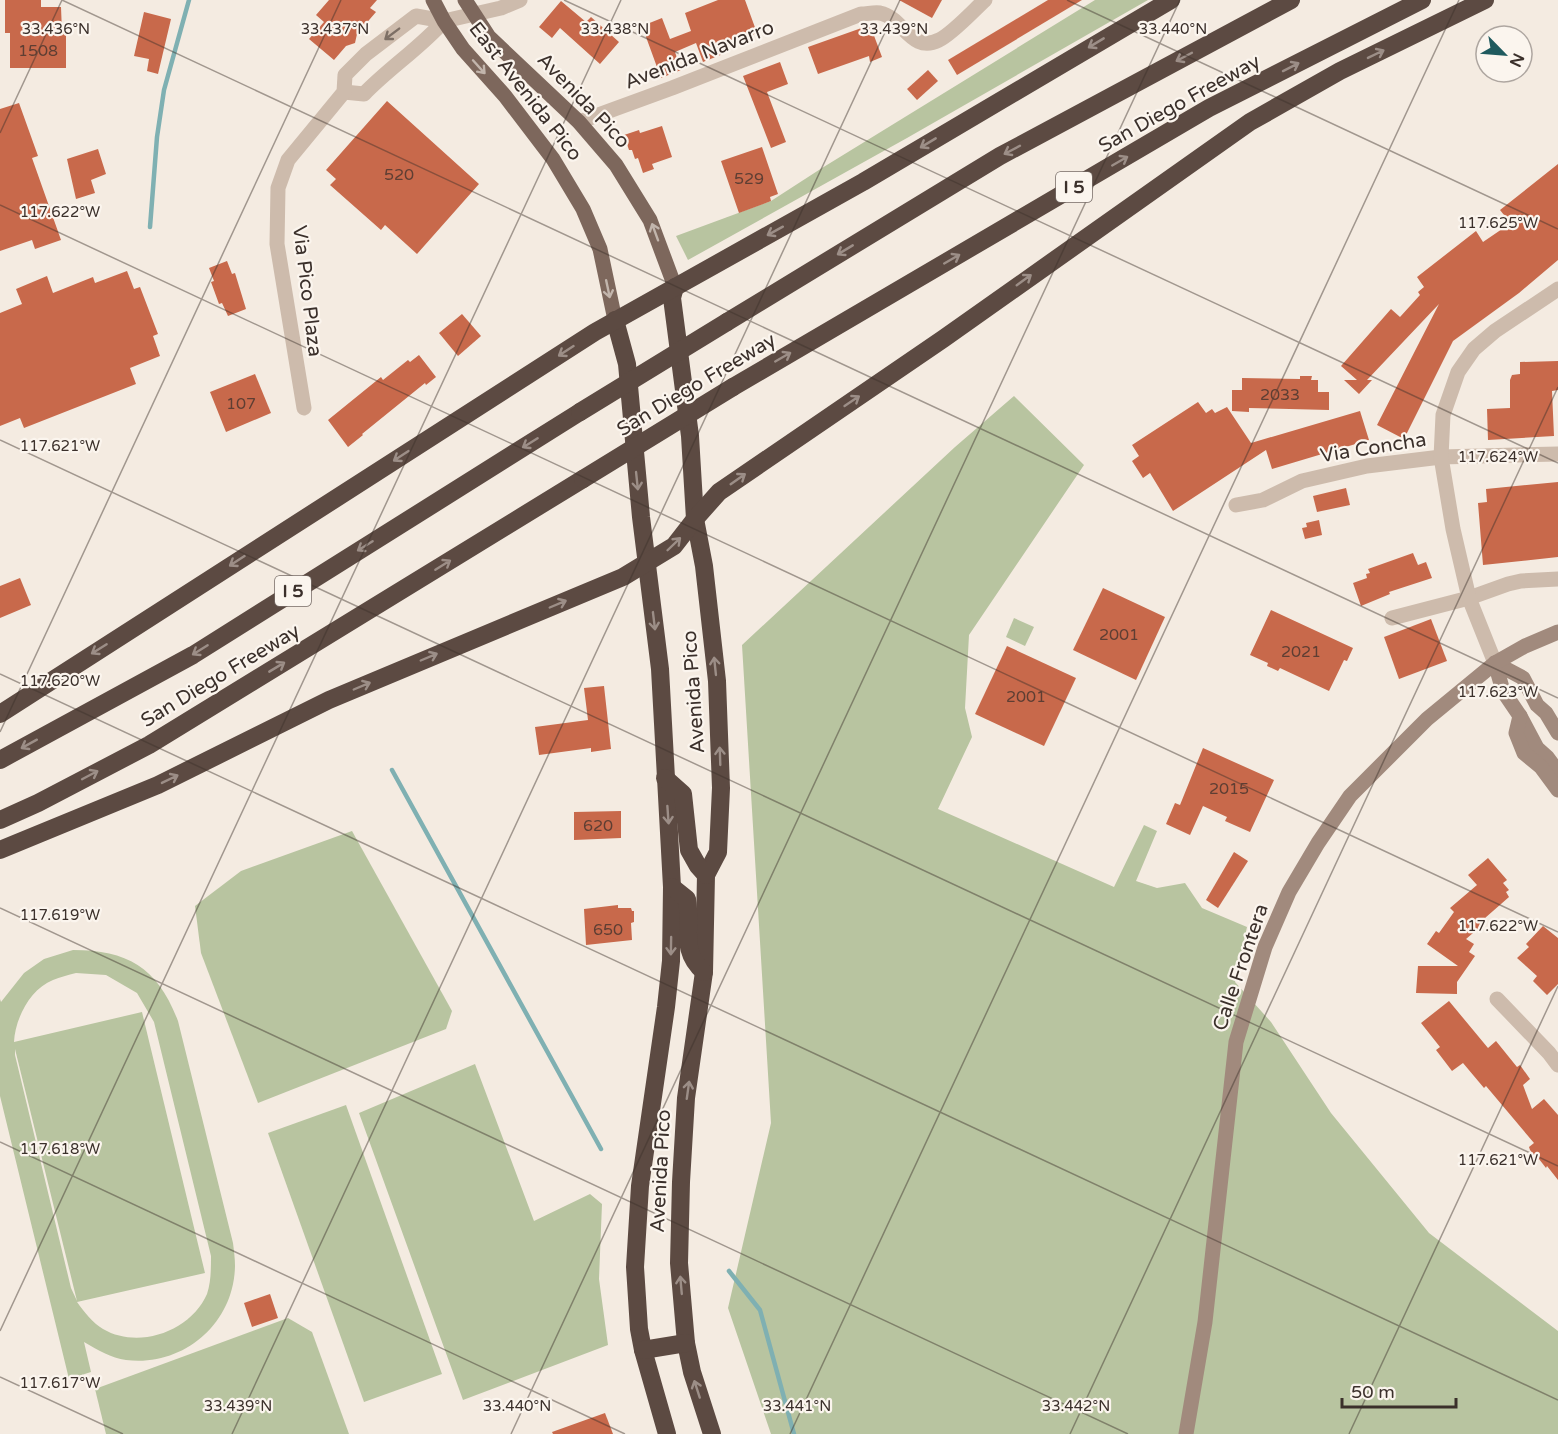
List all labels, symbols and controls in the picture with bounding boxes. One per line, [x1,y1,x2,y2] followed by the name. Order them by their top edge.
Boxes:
[621,15,778,94] street label: Avenida Navarro
[464,17,588,165] street label: East Avenida Pico
[22,20,90,38] text: 33.436°N
[301,20,369,38] text: 33.437°N
[581,20,649,38] text: 33.438°N
[860,20,928,38] text: 33.439°N
[1139,20,1207,38] text: 33.440°N
[1474,24,1534,84] north arrow
[384,28,400,41] one-way arrow
[1088,38,1105,50] one-way arrow
[18,41,58,61] house number: 1508
[533,47,635,153] street label: Avenida Pico
[1366,47,1384,59] one-way arrow
[1094,49,1265,158] street label: San Diego Freeway
[1505,50,1528,70] text: N
[1175,52,1193,63] one-way arrow
[472,59,486,74] one-way arrow
[1281,61,1299,72] one-way arrow
[920,137,937,149] one-way arrow
[1004,144,1021,156] one-way arrow
[1111,154,1128,166] one-way arrow
[384,165,414,185] house number: 520
[734,169,764,189] house number: 529
[1056,172,1092,202] road number: I 5
[20,203,100,221] text: 117.622°W
[1458,214,1538,232] text: 117.625°W
[287,224,327,358] street label: Via Pico Plaza
[648,224,659,242] one-way arrow
[767,225,784,237] one-way arrow
[837,245,854,257] one-way arrow
[943,253,960,265] one-way arrow
[1016,274,1032,286] one-way arrow
[603,278,614,298] one-way arrow
[613,328,781,442] street label: San Diego Freeway
[558,345,574,357] one-way arrow
[774,351,791,363] one-way arrow
[1260,385,1300,405] house number: 2033
[226,394,256,414] house number: 107
[844,395,860,407] one-way arrow
[1318,428,1428,468] street label: Via Concha
[522,436,539,449] one-way arrow
[20,437,100,455] text: 117.621°W
[1458,448,1538,466] text: 117.624°W
[393,450,410,463] one-way arrow
[632,471,643,491] one-way arrow
[729,473,745,485] one-way arrow
[667,537,682,551] one-way arrow
[357,540,374,552] one-way arrow
[229,556,246,568] one-way arrow
[434,559,451,571] one-way arrow
[275,576,311,606] road number: I 5
[548,598,566,609] one-way arrow
[648,610,659,630] one-way arrow
[137,619,305,733] street label: San Diego Freeway
[1099,625,1139,645] house number: 2001
[678,630,710,754] street label: Avenida Pico
[91,642,108,655] one-way arrow
[1281,642,1321,662] house number: 2021
[192,645,209,657] one-way arrow
[419,651,438,662] one-way arrow
[709,657,720,677] one-way arrow
[268,661,285,673] one-way arrow
[20,672,100,690] text: 117.620°W
[352,680,371,691] one-way arrow
[1458,683,1538,701] text: 117.623°W
[1006,687,1046,707] house number: 2001
[21,739,38,751] one-way arrow
[714,747,725,767] one-way arrow
[81,769,99,781] one-way arrow
[161,772,179,784] one-way arrow
[1209,779,1249,799] house number: 2015
[662,805,673,825] one-way arrow
[583,816,613,836] house number: 620
[1208,901,1274,1034] street label: Calle Frontera
[20,906,100,924] text: 117.619°W
[1458,917,1538,935] text: 117.622°W
[593,920,623,940] house number: 650
[665,935,677,955] one-way arrow
[682,1081,693,1101] one-way arrow
[646,1109,676,1233] street label: Avenida Pico
[20,1140,100,1158] text: 117.618°W
[1458,1151,1538,1169] text: 117.621°W
[675,1276,686,1295] one-way arrow
[1342,1371,1456,1409] scale bar
[20,1374,100,1392] text: 117.617°W
[691,1380,702,1399] one-way arrow
[1351,1381,1395,1403] text: 50 m
[204,1397,272,1415] text: 33.439°N
[483,1397,551,1415] text: 33.440°N
[763,1397,831,1415] text: 33.441°N
[1042,1397,1110,1415] text: 33.442°N

